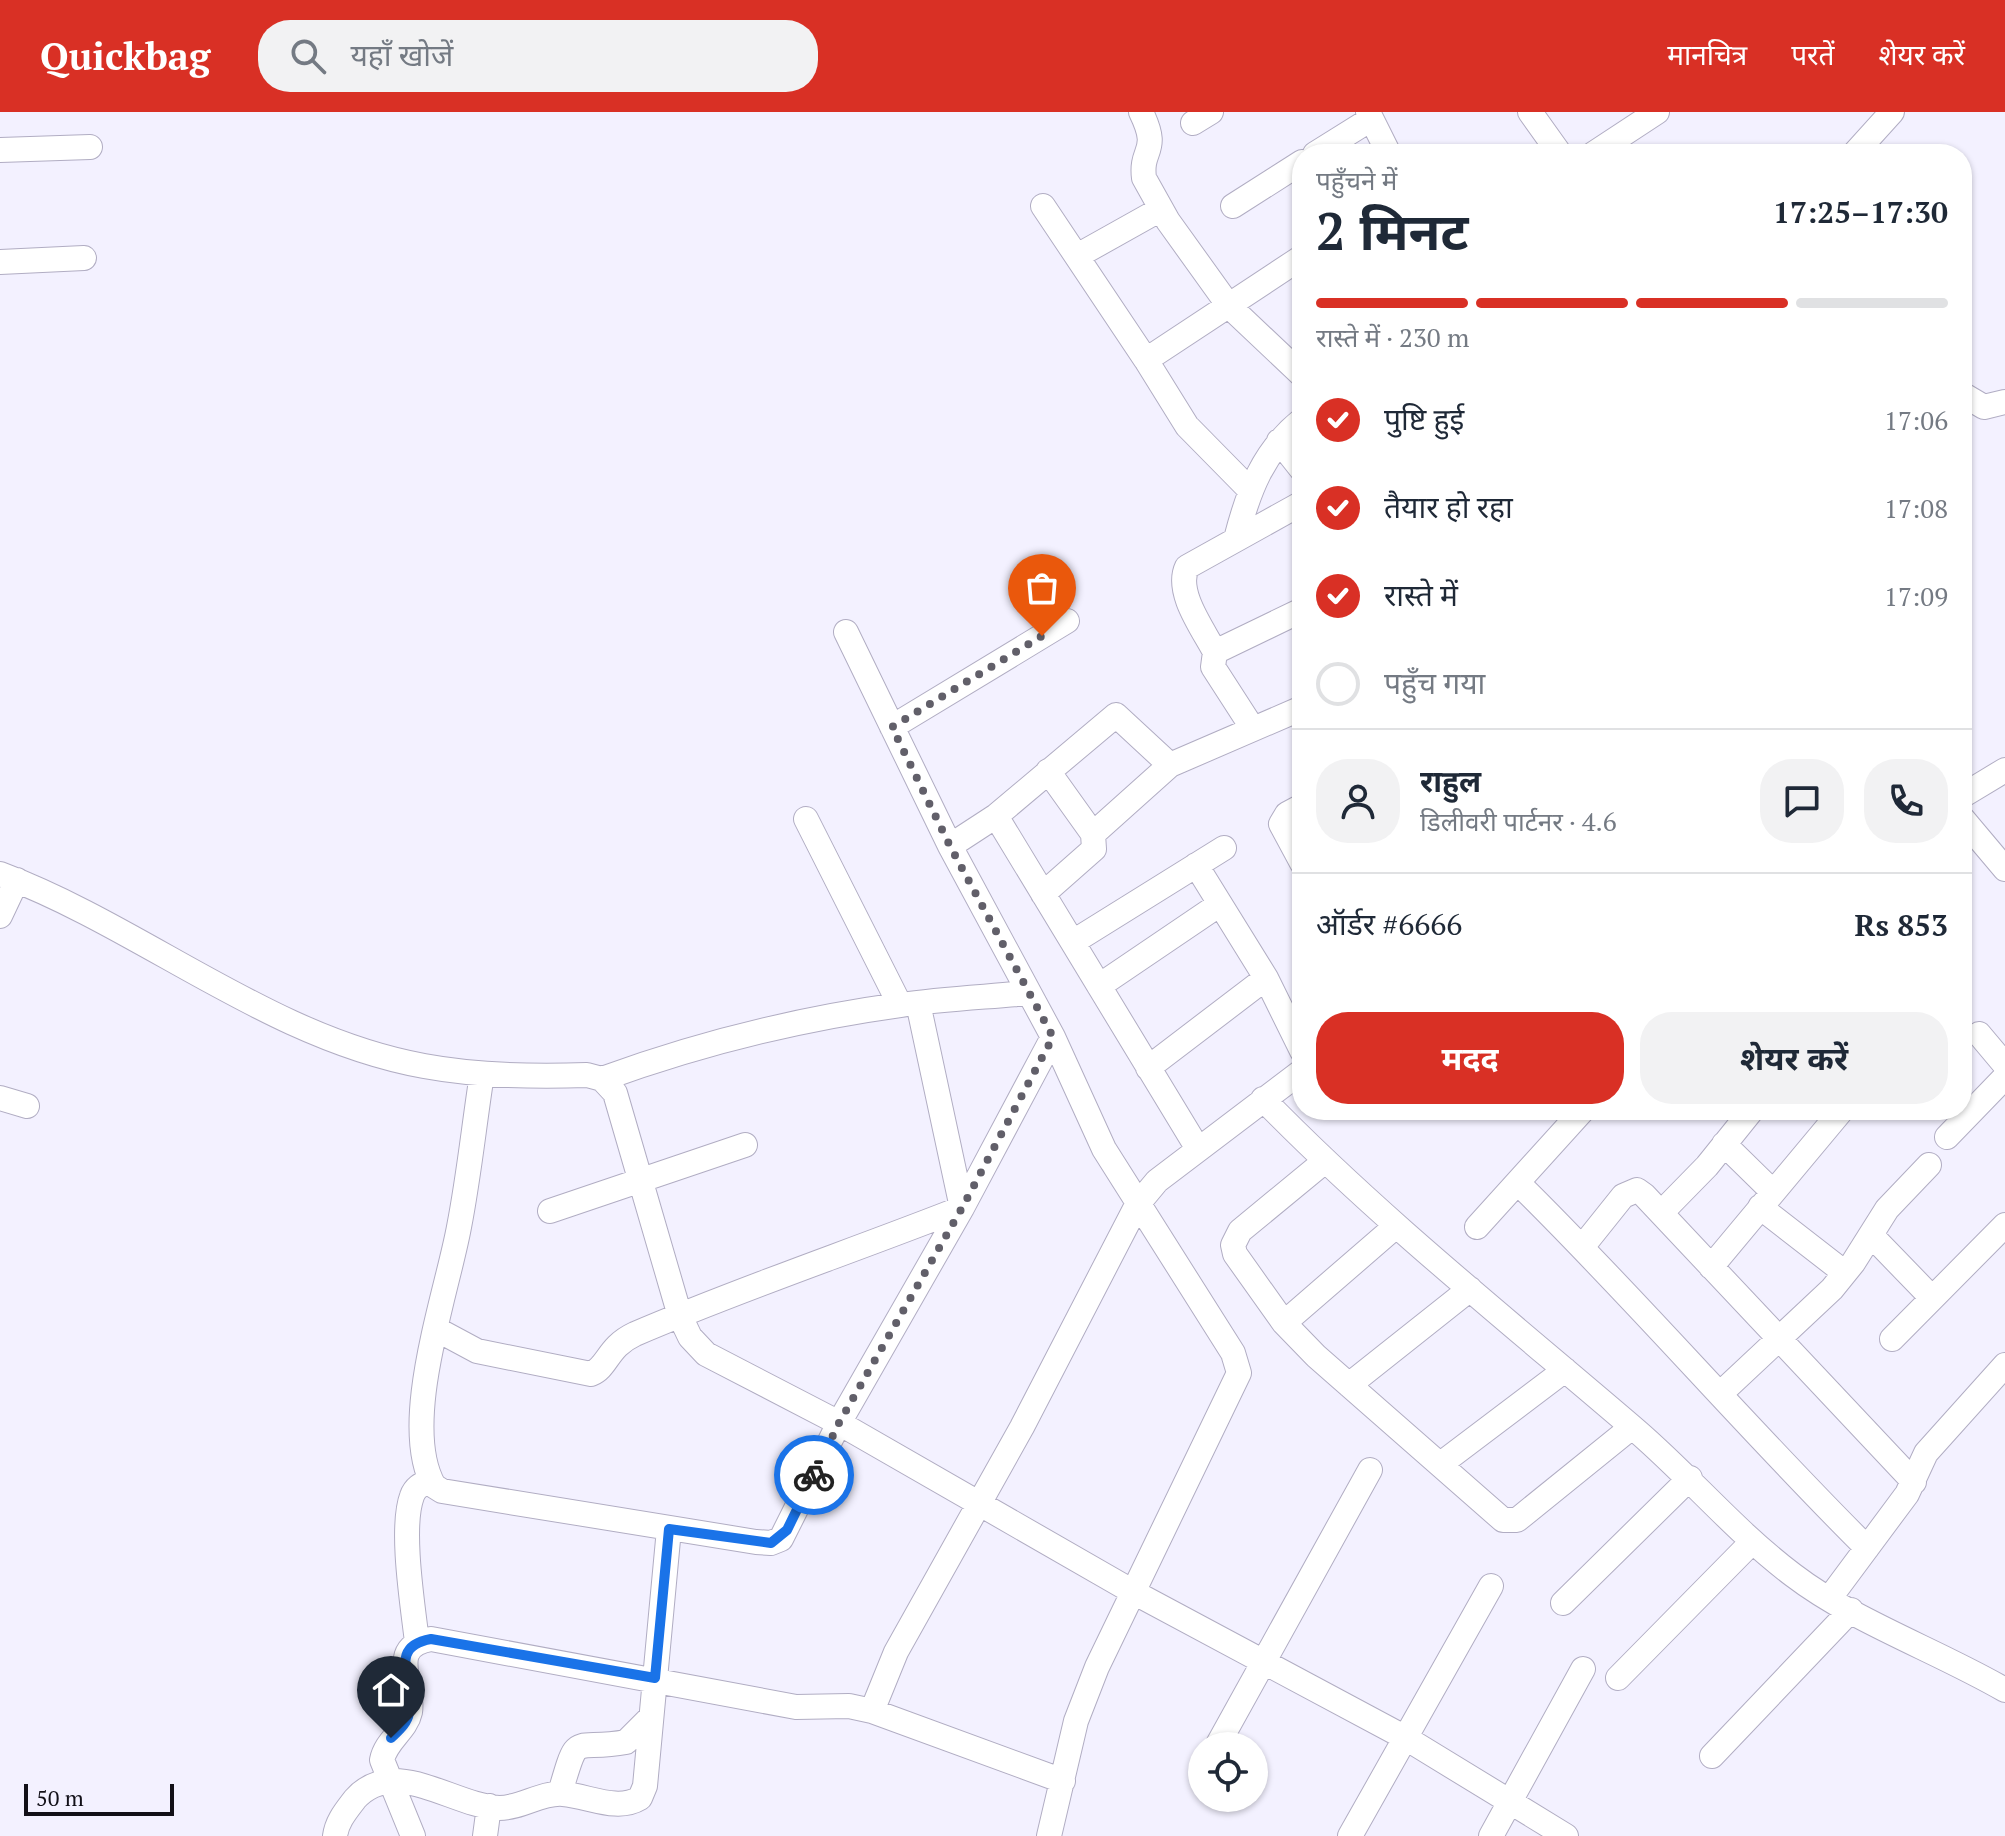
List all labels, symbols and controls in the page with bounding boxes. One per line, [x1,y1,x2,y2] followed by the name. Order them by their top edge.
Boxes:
[258,20,818,92] search box
[40,31,210,81] text: Quickbag
[286,34,330,78] icon: search
[350,35,453,75] text: यहाँ खोजें
[1667,36,1747,73] text: मानचित्र
[1791,36,1835,73] text: परतें
[1879,36,1965,73] text: शेयर करें
[1316,163,1397,197] text: पहुँचने में
[1773,192,1948,232] text: 17:25–17:30
[1316,196,1469,265] text: 2 मिनट
[1316,320,1469,354] text: रास्ते में · 230 m
[1316,398,1360,442] icon: check
[1384,399,1464,439] text: पुष्टि हुई
[1884,403,1948,437] text: 17:06
[1316,486,1360,530] icon: check
[1384,487,1513,527] text: तैयार हो रहा
[1884,491,1948,525] text: 17:08
[1008,554,1076,636] pin
[1020,566,1064,610] icon: bag
[1316,574,1360,618] icon: check
[1384,575,1458,615] text: रास्ते में
[1884,579,1948,613] text: 17:09
[1384,663,1485,703] text: पहुँच गया
[1316,759,1400,843] button: person
[1760,759,1844,843] button: chat
[1864,759,1948,843] button: phone
[1420,761,1481,801] text: राहुल
[1420,804,1617,838] text: डिलीवरी पार्टनर · 4.6
[1316,904,1462,944] text: ऑर्डर #6666
[1855,905,1948,945] text: Rs 853
[1316,1012,1624,1104] button: मदद
[1640,1012,1948,1104] button: शेयर करें
[774,1435,854,1515] courier
[792,1453,836,1497] icon: bike
[357,1656,425,1738] pin
[369,1668,413,1712] icon: home
[1188,1732,1268,1812] map controls
[1188,1732,1268,1812] button: locate
[24,1780,174,1816] scale bar
[36,1783,84,1812] text: 50 m

